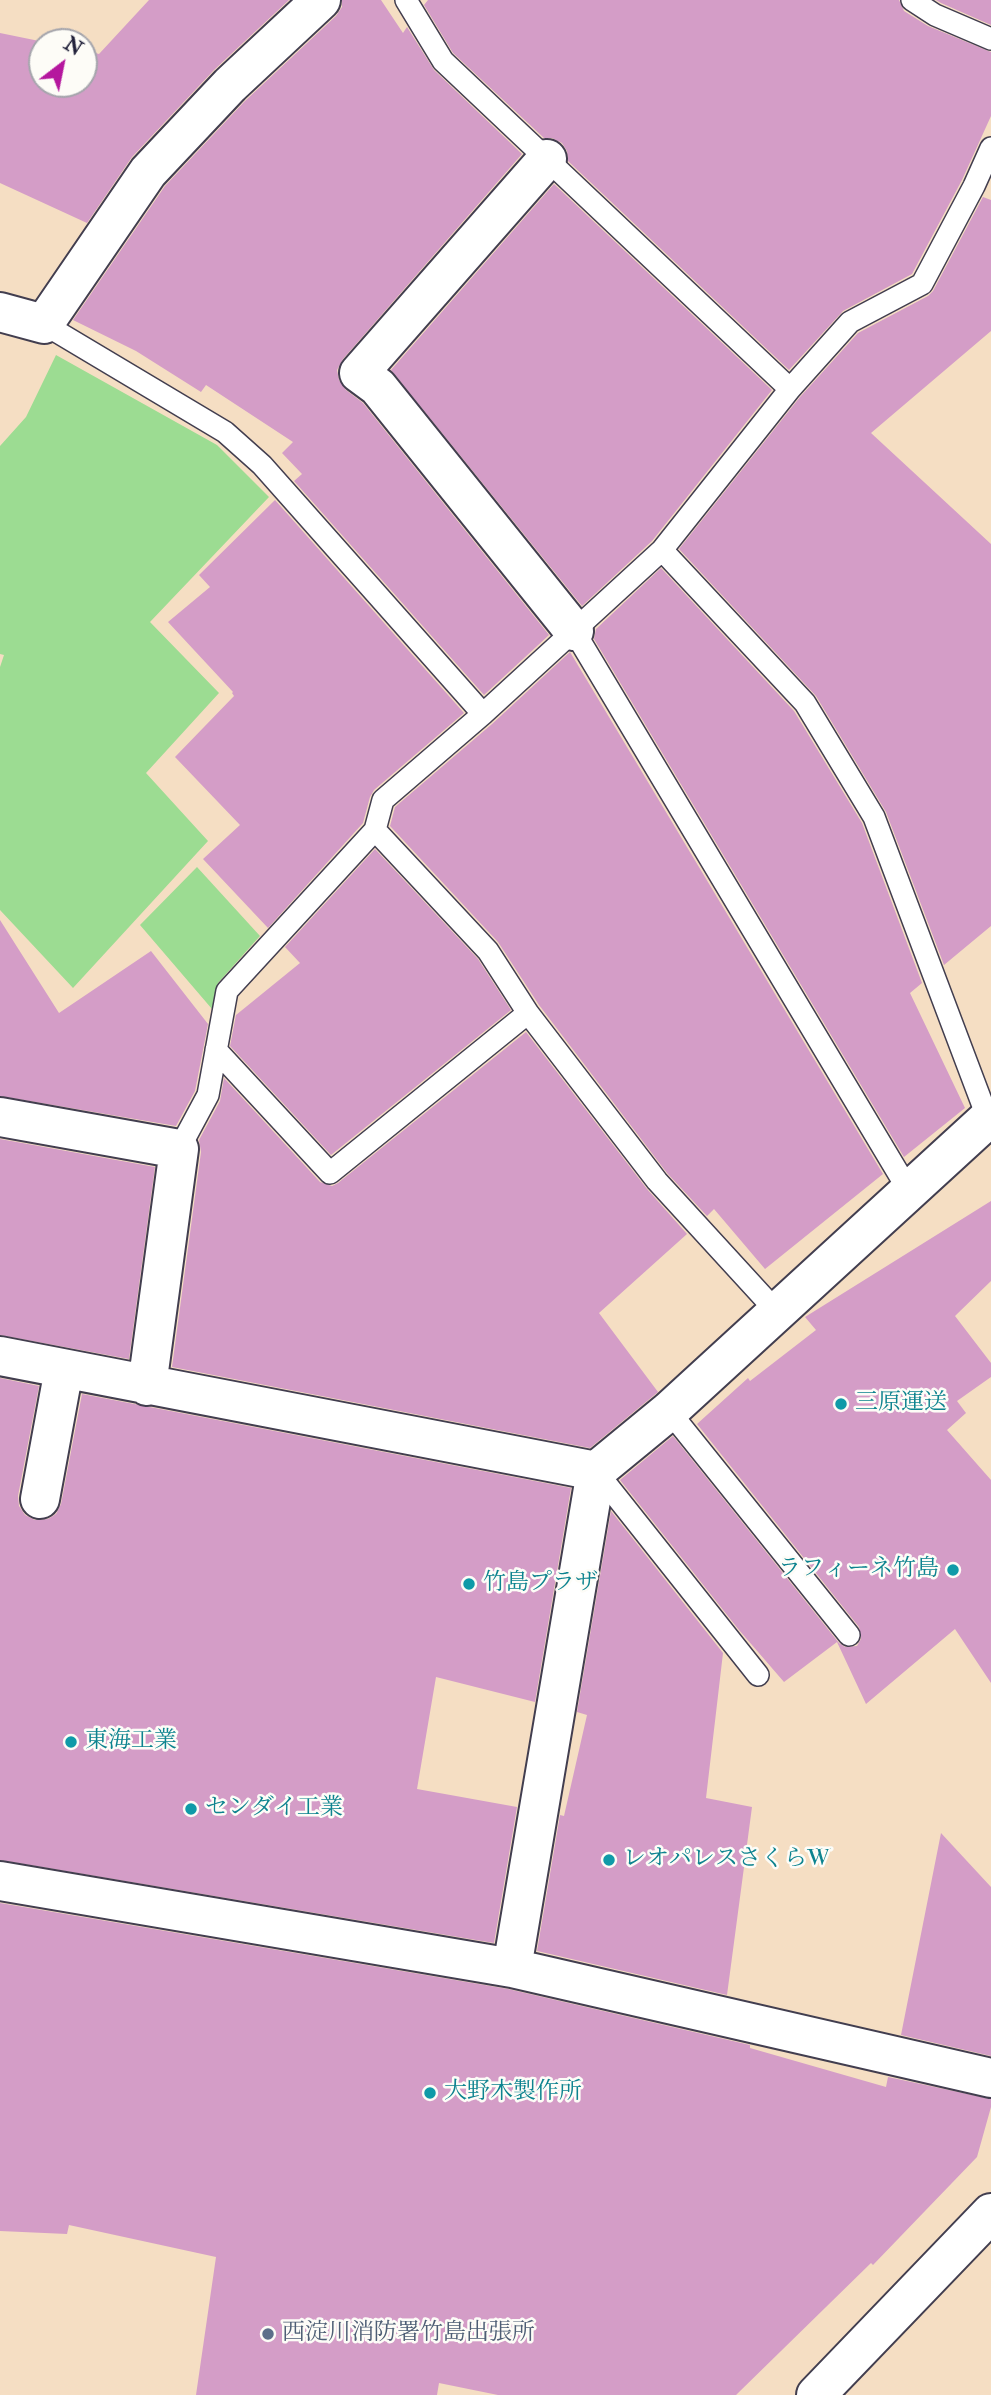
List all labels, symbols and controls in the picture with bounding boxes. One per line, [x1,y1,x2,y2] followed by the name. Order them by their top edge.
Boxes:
[28,28,98,98] north arrow
[59,32,87,62] text: N
[855,1390,947,1418] place label: 三原運送
[833,1396,849,1412] marker: 三原運送
[778,1556,939,1584] place label: ラフィーネ竹島
[945,1562,961,1578] marker: ラフィーネ竹島
[483,1570,598,1598] place label: 竹島プラザ
[461,1576,477,1592] marker: 竹島プラザ
[85,1728,177,1756] place label: 東海工業
[63,1734,79,1750] marker: 東海工業
[205,1795,343,1823] place label: センダイ工業
[183,1801,199,1817] marker: センダイ工業
[623,1846,830,1874] place label: レオパレスさくらW
[601,1852,617,1868] marker: レオパレスさくらW
[444,2079,582,2107] place label: 大野木製作所
[422,2085,438,2101] marker: 大野木製作所
[282,2320,535,2348] place label: 西淀川消防署竹島出張所
[260,2326,276,2342] marker: 西淀川消防署竹島出張所

